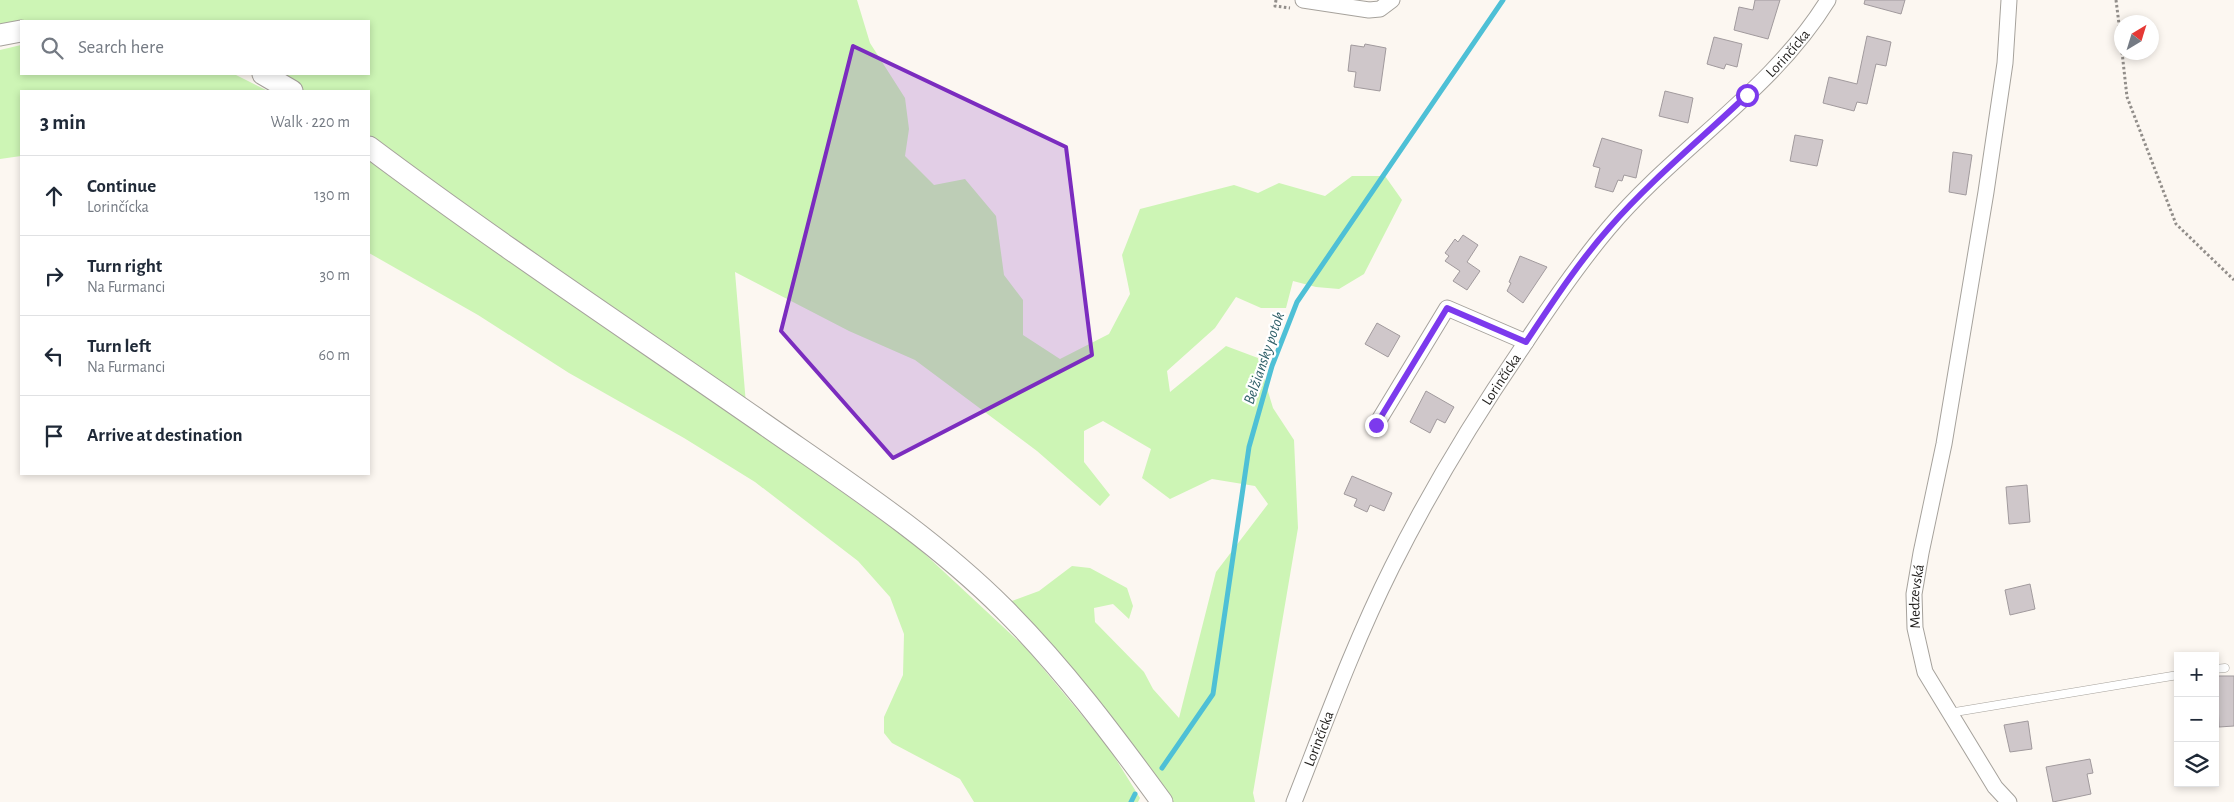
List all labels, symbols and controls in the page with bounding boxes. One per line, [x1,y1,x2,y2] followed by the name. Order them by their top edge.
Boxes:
[2114,15,2159,60] north arrow
[20,20,370,75] search box
[1763,26,1812,80] street label: Lorinčícka
[38,34,66,62] icon: search
[78,38,164,57] text: Search here
[1736,84,1759,107] route start
[40,112,86,133] text: 3 min
[271,114,350,130] text: Walk · 220 m
[87,177,156,196] text: Continue
[40,182,68,210] icon: ahead
[314,187,350,203] text: 130 m
[87,199,149,215] text: Lorinčícka
[87,257,162,276] text: Turn right
[40,262,68,290] icon: right
[320,267,350,283] text: 30 m
[87,279,165,295] text: Na Furmanci
[1241,310,1288,407] water label: Belžiansky potok
[87,337,151,356] text: Turn left
[40,342,68,370] icon: left
[319,347,350,363] text: 60 m
[1479,351,1523,408] street label: Lorinčícka
[87,359,165,375] text: Na Furmanci
[1365,414,1388,437] route end
[40,422,68,450] icon: arrive
[87,426,243,445] text: Arrive at destination
[1906,563,1926,629] street label: Medzevská
[2174,652,2219,787] map controls
[2174,652,2219,697] button: +
[2174,697,2219,742] button: −
[1301,709,1336,768] street label: Lorinčícka
[2174,742,2219,787] button: layers

